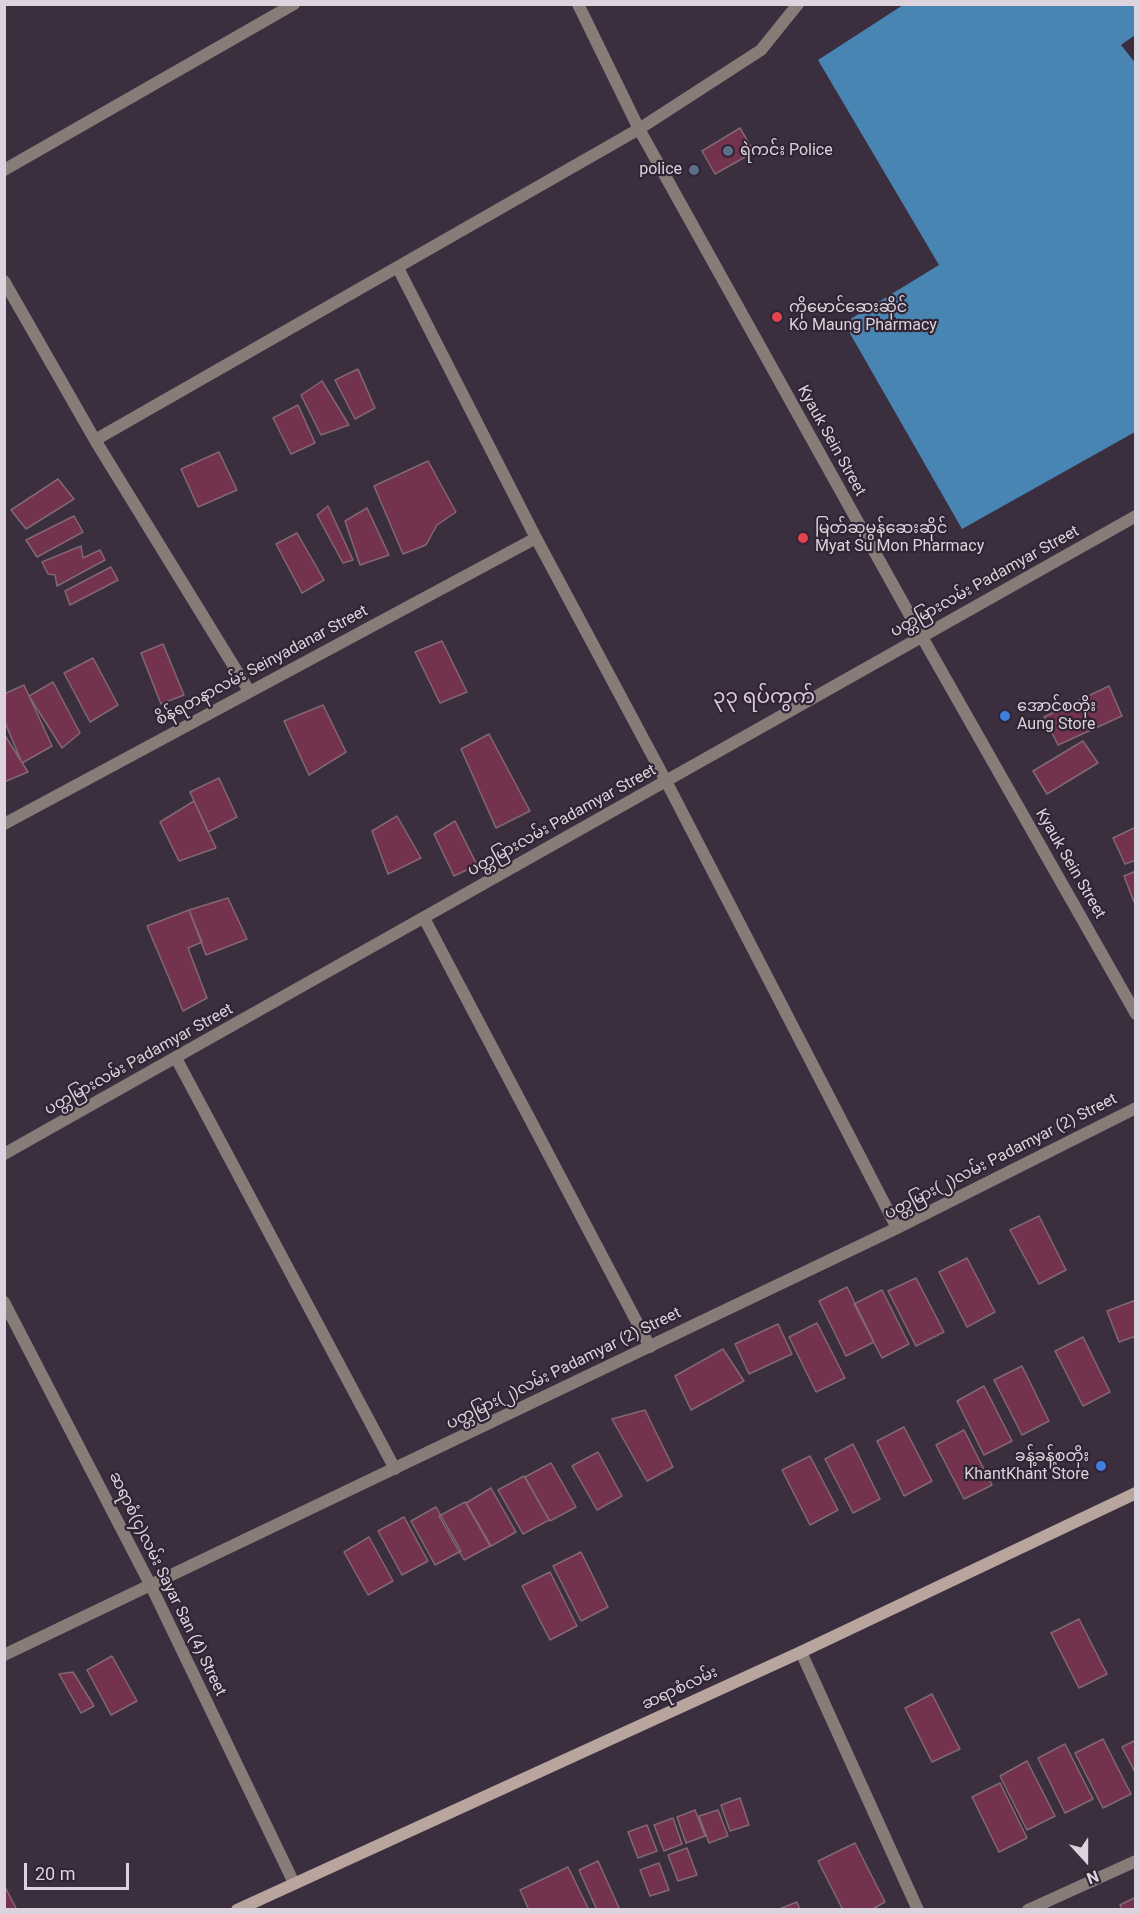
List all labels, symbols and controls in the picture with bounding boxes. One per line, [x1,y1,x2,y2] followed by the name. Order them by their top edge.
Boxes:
[740,141,833,161] place label: ရဲကင်း Police
[721,144,735,158] marker: ရဲကင်း Police
[639,160,682,180] place label: police
[687,163,701,177] marker: police
[789,298,937,336] place label: ကိုမောင်ဆေးဆိုင် Ko Maung Pharmacy
[770,310,784,324] marker: ကိုမောင်ဆေးဆိုင် Ko Maung Pharmacy
[793,382,869,500] street label: Kyauk Sein Street
[815,519,984,557] place label: မြတ်ဆုမွန်ဆေးဆိုင် Myat Su Mon Pharmacy
[887,522,1083,642] street label: ပတ္တမြားလမ်း Padamyar Street
[796,531,810,545] marker: မြတ်ဆုမွန်ဆေးဆိုင် Myat Su Mon Pharmacy
[153,602,371,730] street label: စိန်ရတနာလမ်း Seinyadanar Street
[713,686,815,710] district label: ၃၃ ရပ်ကွက်
[1017,697,1096,735] place label: အောင်စတိုး Aung Store
[998,709,1012,723] marker: အောင်စတိုး Aung Store
[464,761,660,881] street label: ပတ္တမြားလမ်း Padamyar Street
[1031,806,1109,922] street label: Kyauk Sein Street
[41,1000,237,1120] street label: ပတ္တမြားလမ်း Padamyar Street
[881,1090,1121,1224] street label: ပတ္တမြား(၂)လမ်း Padamyar (2) Street
[444,1304,684,1434] street label: ပတ္တမြား(၂)လမ်း Padamyar (2) Street
[964,1447,1089,1485] place label: ခန့်ခန့်စတိုး KhantKhant Store
[1094,1459,1108,1473] marker: ခန့်ခန့်စတိုး KhantKhant Store
[104,1469,230,1699] street label: ဆရာစံ(၄)လမ်း Sayar San (4) Street
[639,1663,721,1715] street label: ဆရာစံလမ်း
[1056,1830,1116,1890] north arrow
[27,1851,132,1889] scale bar
[35,1863,75,1884] text: 20 m
[1084,1866,1101,1888] text: N

